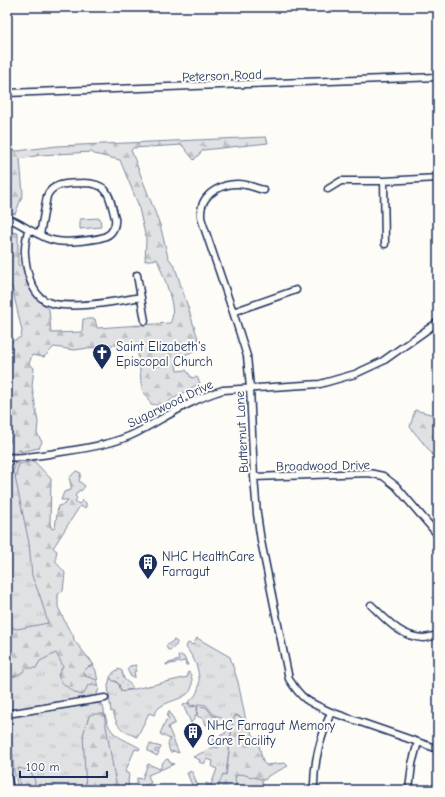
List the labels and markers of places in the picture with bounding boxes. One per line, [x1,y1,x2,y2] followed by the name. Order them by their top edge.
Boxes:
[116,339,213,369] place label: Saint Elizabeth's Episcopal Church
[91,342,113,370] church icon: Saint Elizabeth's Episcopal Church
[162,549,255,579] place label: NHC HealthCare Farragut
[137,552,159,580] building icon: NHC HealthCare Farragut
[207,718,335,748] place label: NHC Farragut Memory Care Facility
[182,721,204,749] building icon: NHC Farragut Memory Care Facility

